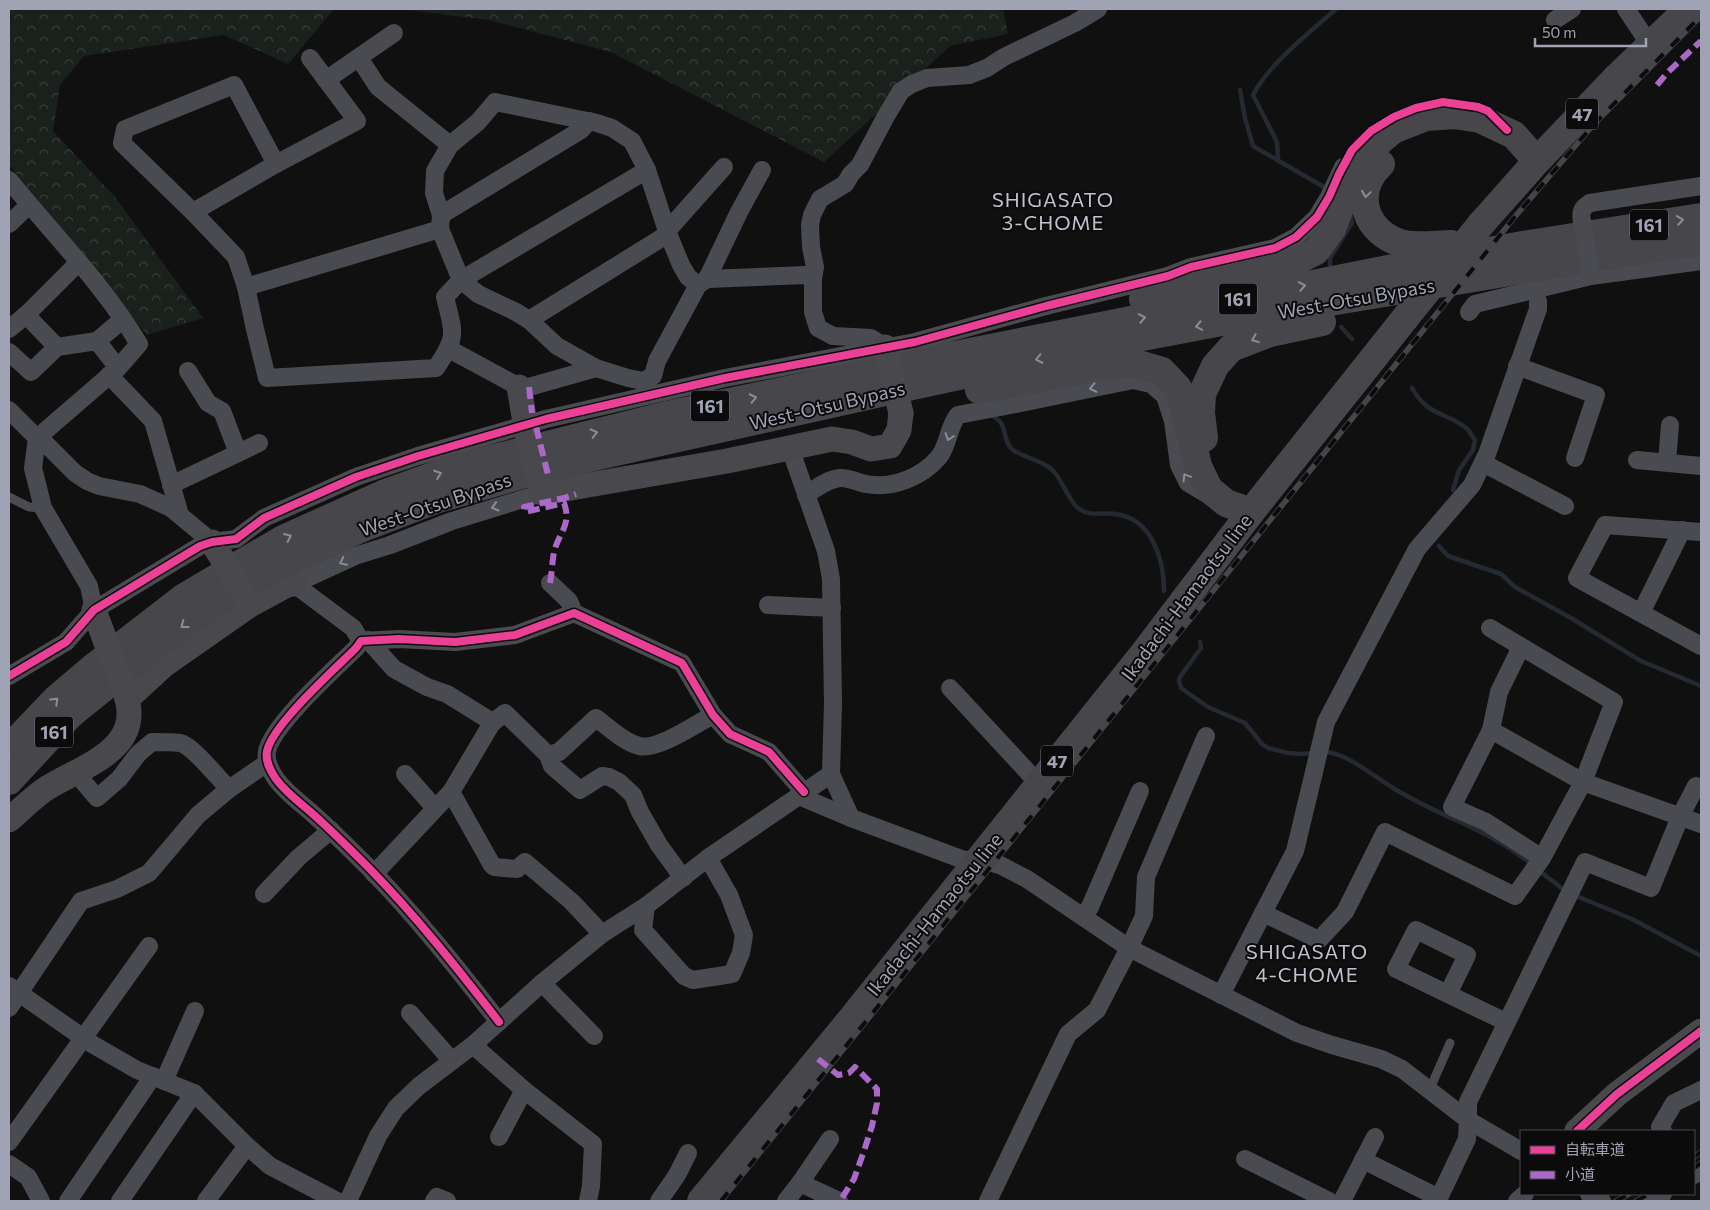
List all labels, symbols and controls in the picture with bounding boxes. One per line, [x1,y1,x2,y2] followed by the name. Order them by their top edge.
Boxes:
[1535,15,1646,47] scale bar
[1542,23,1576,41] text: 50 m
[1566,98,1598,130] road number: 47
[992,187,1114,234] district label: SHIGASATO 3-CHOME
[1361,190,1371,198] one-way arrow
[1630,210,1668,240] road number: 161
[1676,216,1684,226] one-way arrow
[1276,273,1436,323] street label: West-Otsu Bypass
[1297,281,1306,292] one-way arrow
[1219,284,1257,314] road number: 161
[1138,313,1147,324] one-way arrow
[1194,321,1203,331] one-way arrow
[1251,332,1260,343] one-way arrow
[1035,353,1044,363] one-way arrow
[747,376,907,434] street label: West-Otsu Bypass
[1089,383,1098,393] one-way arrow
[691,391,729,422] road number: 161
[748,393,757,403] one-way arrow
[590,428,599,439] one-way arrow
[944,433,954,441] one-way arrow
[356,467,514,541] street label: West-Otsu Bypass
[433,470,442,480] one-way arrow
[1183,474,1193,483] one-way arrow
[492,502,500,512] one-way arrow
[1116,509,1256,685] street label: Ikadachi-Hamaotsu line
[283,532,292,543] one-way arrow
[339,556,348,566] one-way arrow
[181,620,190,628] one-way arrow
[49,698,58,707] one-way arrow
[35,716,73,748] road number: 161
[1041,746,1073,776] road number: 47
[861,828,1007,1000] street label: Ikadachi-Hamaotsu line
[1246,939,1368,986] district label: SHIGASATO 4-CHOME
[1520,1130,1695,1195] legend
[1565,1140,1625,1158] text: 自転車道
[1565,1165,1595,1183] text: 小道

